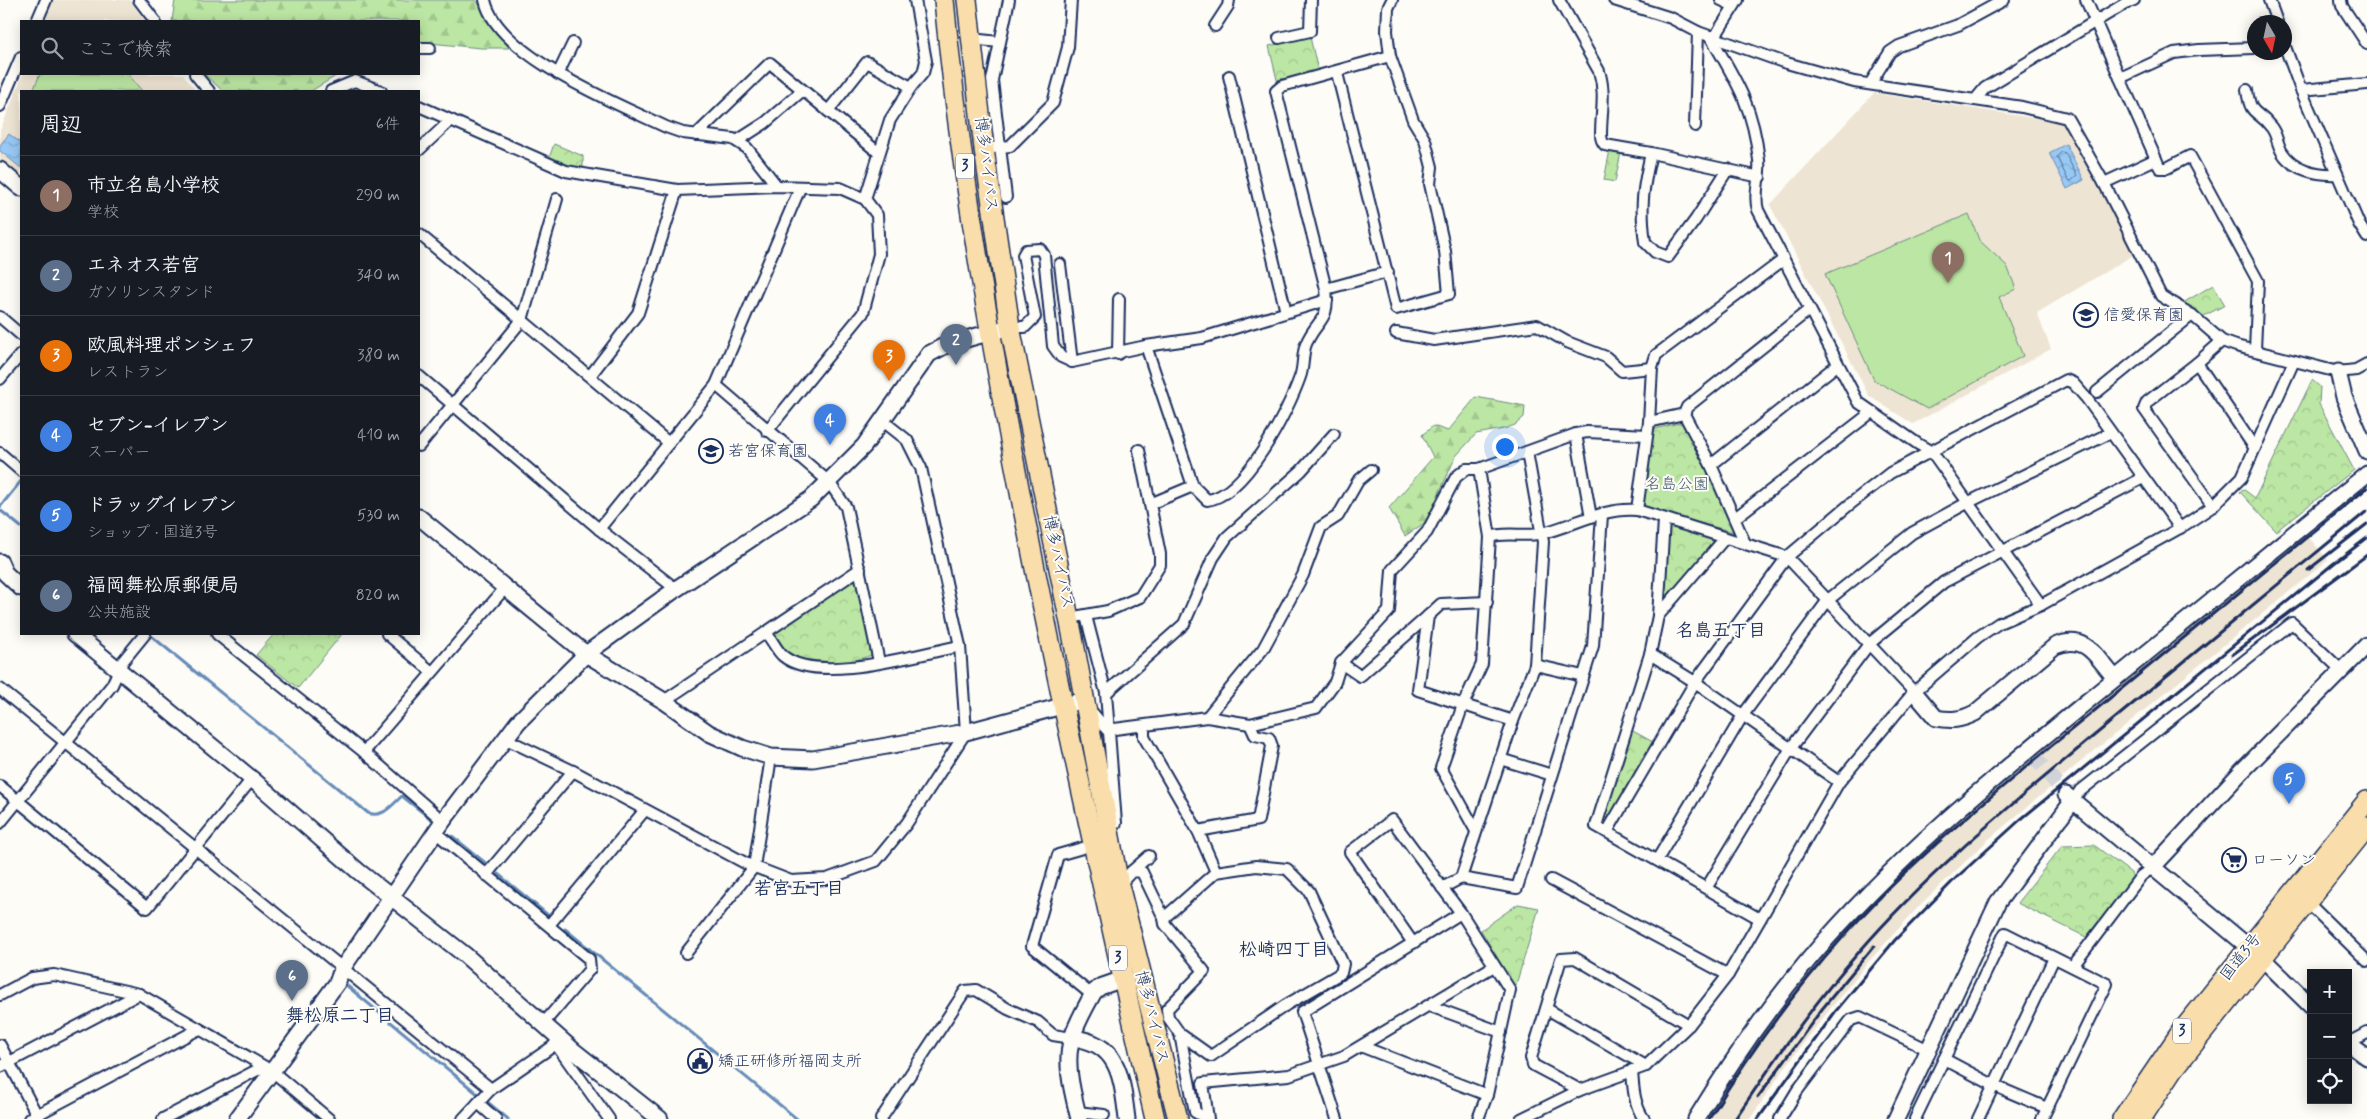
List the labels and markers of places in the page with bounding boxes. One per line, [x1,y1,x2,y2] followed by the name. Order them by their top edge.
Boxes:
[1932,242,1964,283] pin: 1
[2073,302,2099,328] school or university icon: 信愛保育園
[2104,305,2184,326] place label: 信愛保育園
[940,324,972,365] pin: 2
[873,340,905,381] pin: 3
[814,404,846,445] pin: 4
[698,438,724,464] school or university icon: 若宮保育園
[728,441,808,462] place label: 若宮保育園
[2273,763,2305,804] pin: 5
[2221,847,2247,873] supermarket icon: ローソン
[2252,850,2316,871] place label: ローソン
[276,960,308,1001] pin: 6
[687,1048,713,1074] public building icon: 矯正研修所福岡支所
[718,1051,862,1072] place label: 矯正研修所福岡支所

